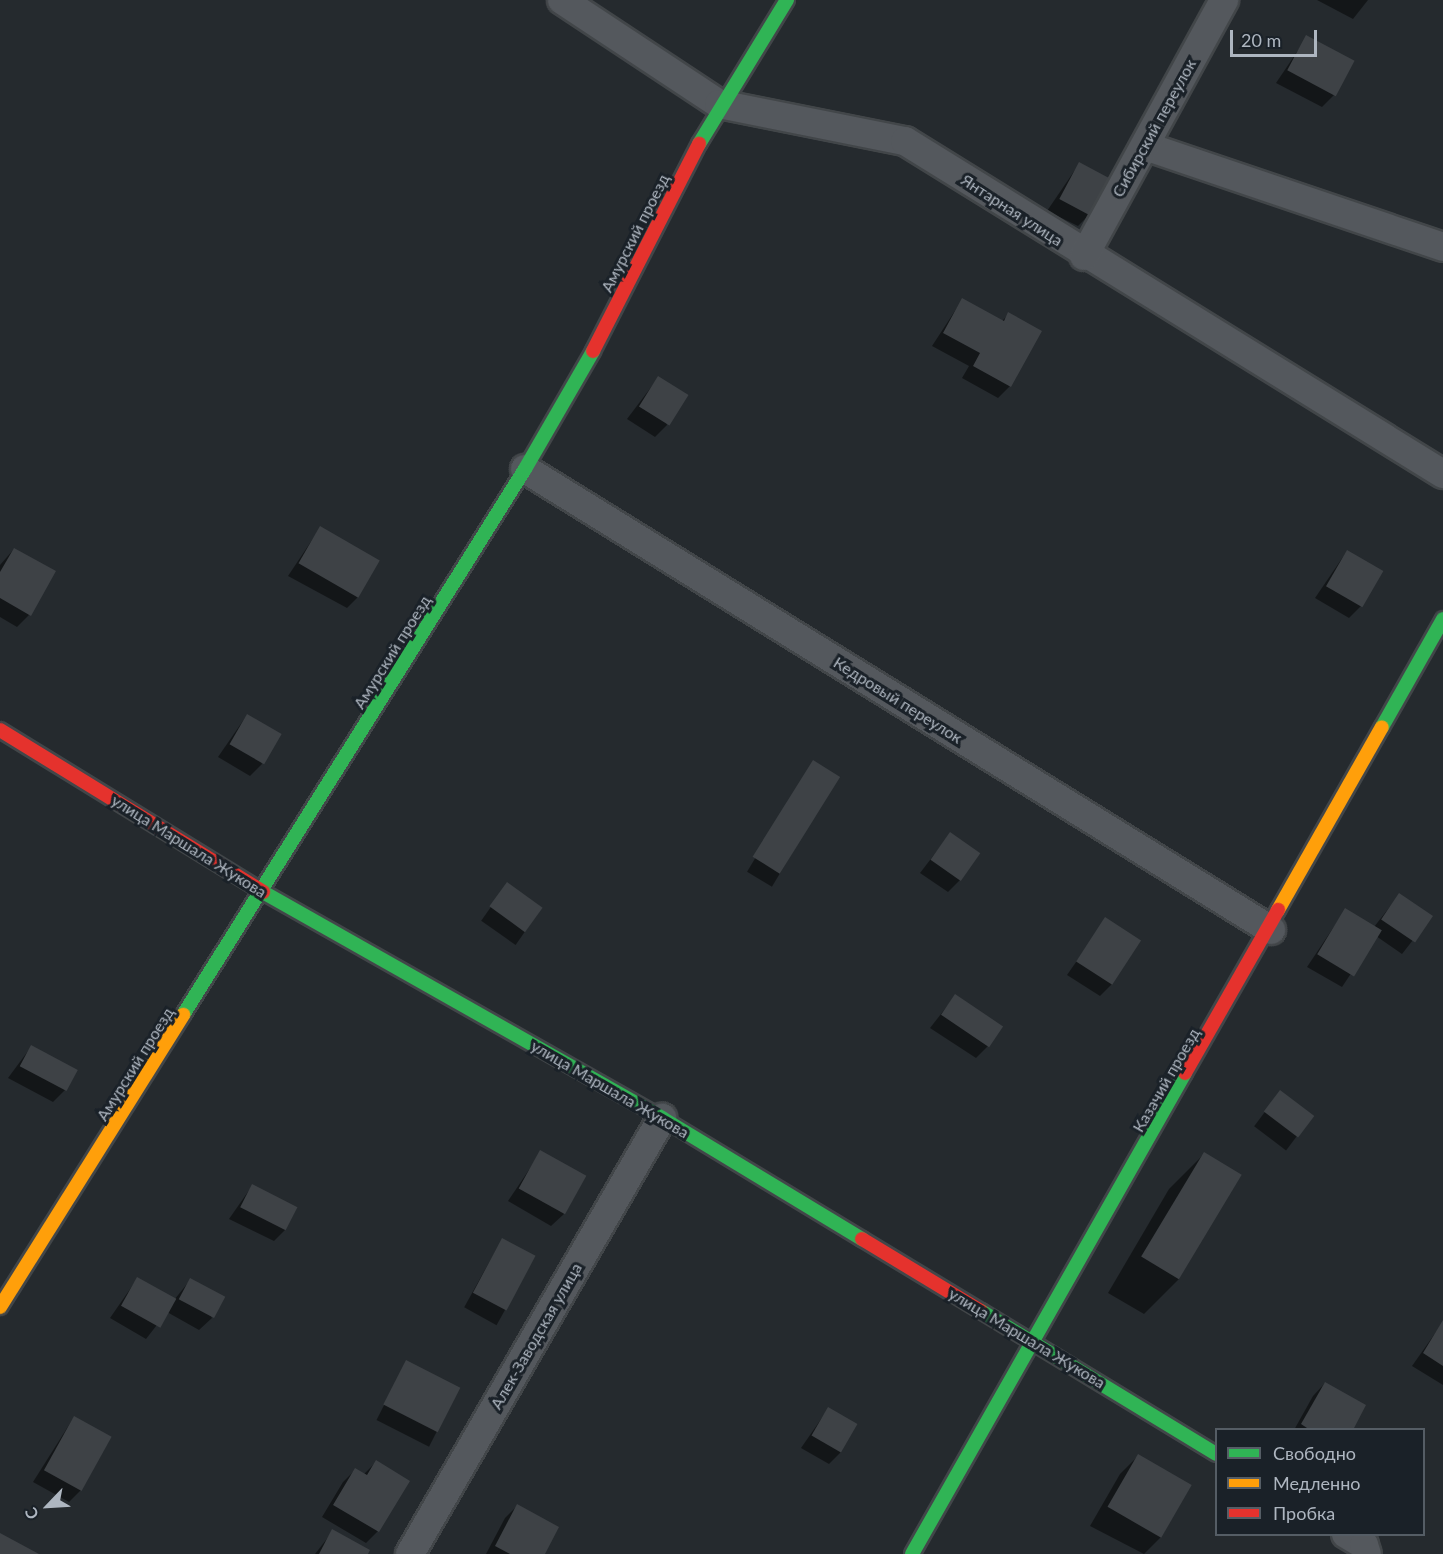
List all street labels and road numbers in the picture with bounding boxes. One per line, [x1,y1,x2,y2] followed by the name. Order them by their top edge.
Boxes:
[1108,56,1200,200] street label: Сибирский переулок
[958,170,1066,250] street label: Янтарная улица
[597,171,673,295] street label: Амурский проезд
[349,592,435,712] street label: Амурский проезд
[830,653,966,747] street label: Кедровый переулок
[108,790,270,902] street label: улица Маршала Жукова
[92,1004,178,1124] street label: Амурский проезд
[1128,1025,1204,1135] street label: Казачий проезд
[528,1036,692,1142] street label: улица Маршала Жукова
[486,1259,586,1413] street label: Алек-Заводская улица
[945,1284,1109,1392] street label: улица Маршала Жукова

